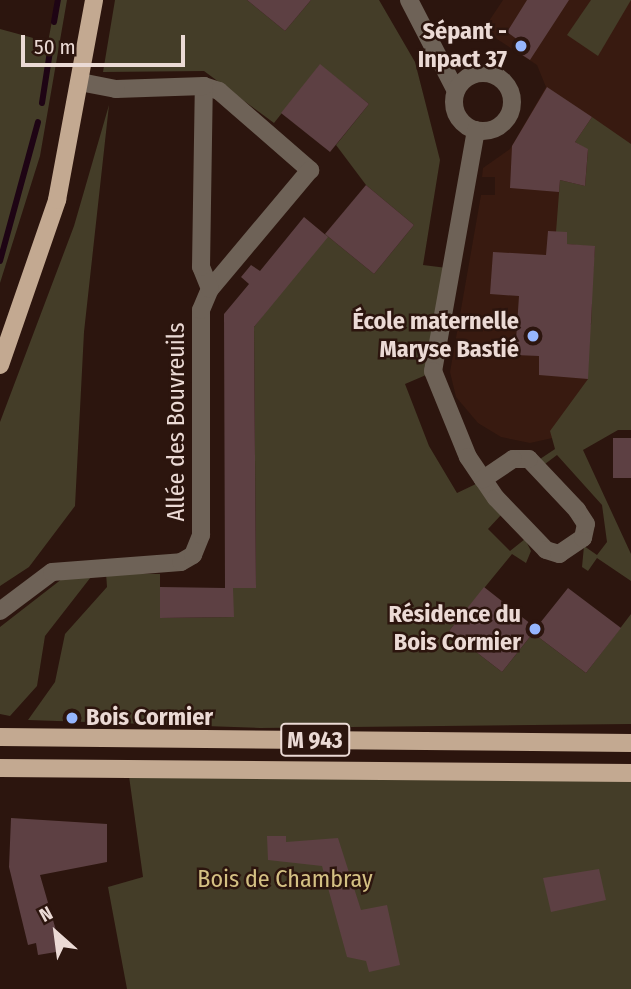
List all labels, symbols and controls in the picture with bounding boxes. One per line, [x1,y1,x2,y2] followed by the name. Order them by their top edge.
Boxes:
[418,18,507,74] place label: Sépant - Inpact 37
[24,21,189,65] scale bar
[34,34,76,60] text: 50 m
[513,38,529,54] marker: Sépant - Inpact 37
[353,308,519,364] place label: École maternelle Maryse Bastié
[163,323,191,521] street label: Allée des Bouvreuils
[525,328,541,344] marker: École maternelle Maryse Bastié
[388,601,521,657] place label: Résidence du Bois Cormier
[527,621,543,637] marker: Résidence du Bois Cormier
[86,704,213,732] place label: Bois Cormier
[64,710,80,726] marker: Bois Cormier
[280,720,350,760] road number: M 943
[197,866,373,894] park label: Bois de Chambray
[21,898,91,968] north arrow
[35,901,56,927] text: N

